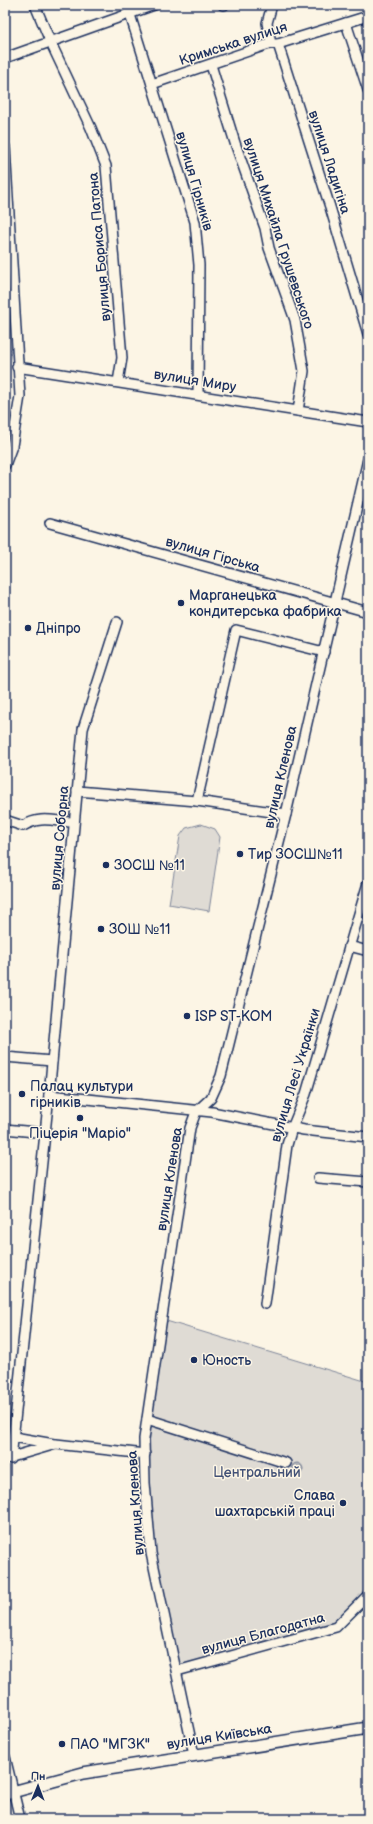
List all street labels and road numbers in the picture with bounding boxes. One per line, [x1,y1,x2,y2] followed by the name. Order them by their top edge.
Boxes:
[177,18,290,69] street label: Кримська вулиця
[305,108,355,217] street label: вулиця Ладигіна
[172,130,217,233] street label: вулиця Гірників
[240,135,318,331] street label: вулиця Михайла Грушевського
[84,171,114,322] street label: вулиця Бориса Патона
[153,366,238,395] street label: вулиця Миру
[164,533,263,576] street label: вулиця Гірська
[260,723,301,830] street label: вулиця Кленова
[46,784,73,891] street label: вулиця Соборна
[267,1006,324,1144] street label: вулиця Лесі Українки
[153,1125,186,1232] street label: вулиця Кленова
[123,1449,148,1556] street label: вулиця Кленова
[200,1609,327,1658] street label: вулиця Благодатна
[165,1720,274,1753] street label: вулиця Київська

